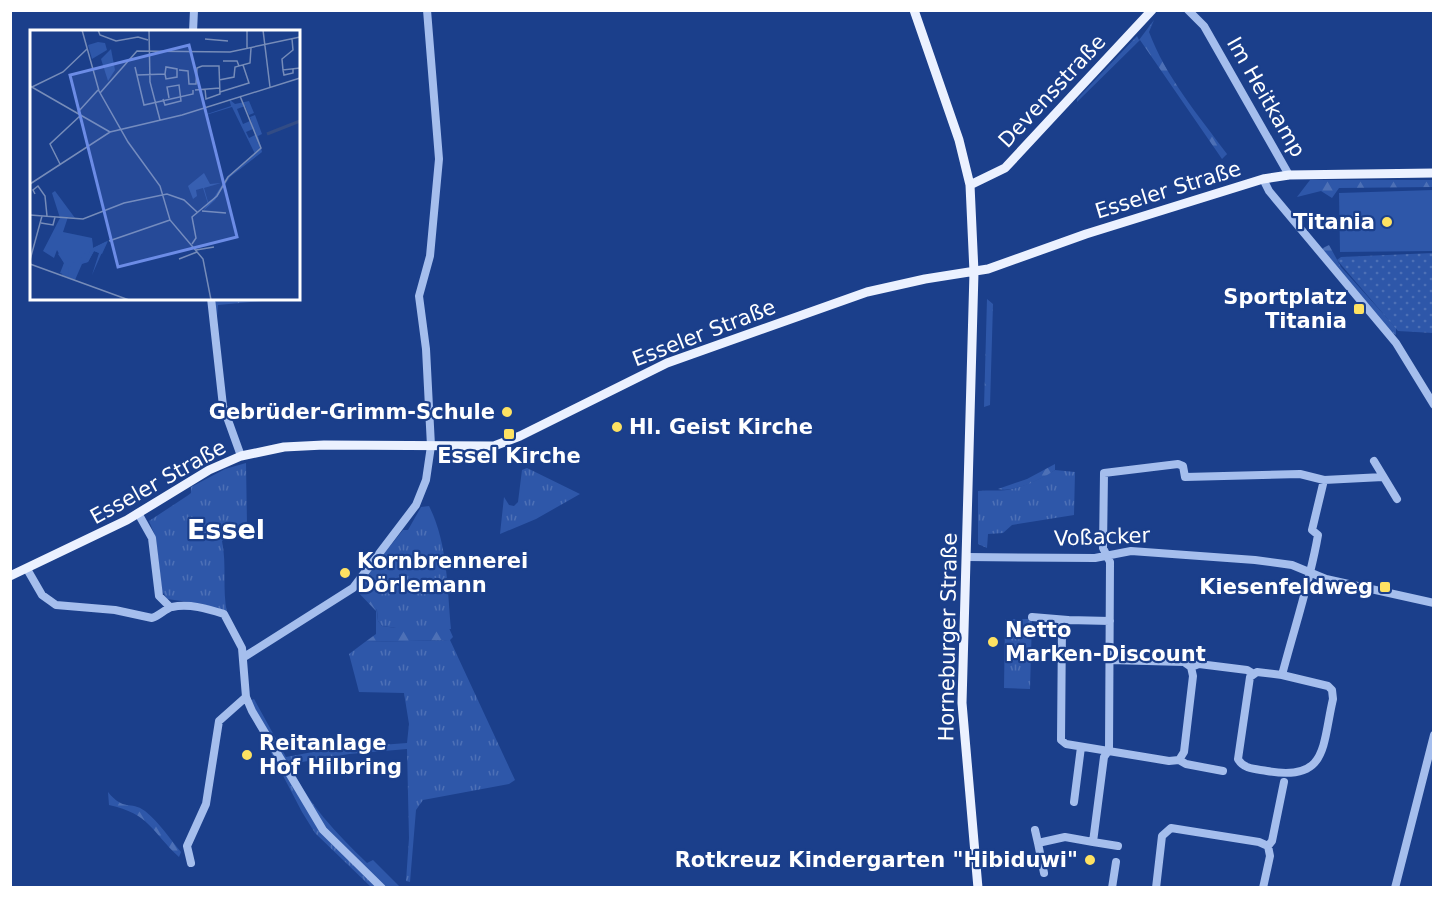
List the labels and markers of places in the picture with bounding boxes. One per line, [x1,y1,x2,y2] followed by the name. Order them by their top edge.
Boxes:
[1293,210,1375,234] place label: Titania
[1380,215,1394,229] marker: Titania
[1223,285,1347,333] place label: Sportplatz Titania
[1352,302,1366,316] marker: Sportplatz Titania
[209,400,495,424] place label: Gebrüder-Grimm-Schule
[500,405,514,419] marker: Gebrüder-Grimm-Schule
[629,415,813,439] place label: Hl. Geist Kirche
[610,420,624,434] marker: Hl. Geist Kirche
[502,427,516,441] marker: Essel Kirche
[437,444,581,468] place label: Essel Kirche
[357,549,528,597] place label: Kornbrennerei Dörlemann
[338,566,352,580] marker: Kornbrennerei Dörlemann
[1199,575,1373,599] place label: Kiesenfeldweg
[1378,580,1392,594] marker: Kiesenfeldweg
[1005,618,1206,666] place label: Netto Marken-Discount
[986,635,1000,649] marker: Netto Marken-Discount
[259,731,402,779] place label: Reitanlage Hof Hilbring
[240,748,254,762] marker: Reitanlage Hof Hilbring
[675,848,1078,872] place label: Rotkreuz Kindergarten "Hibiduwi"
[1083,853,1097,867] marker: Rotkreuz Kindergarten "Hibiduwi"

